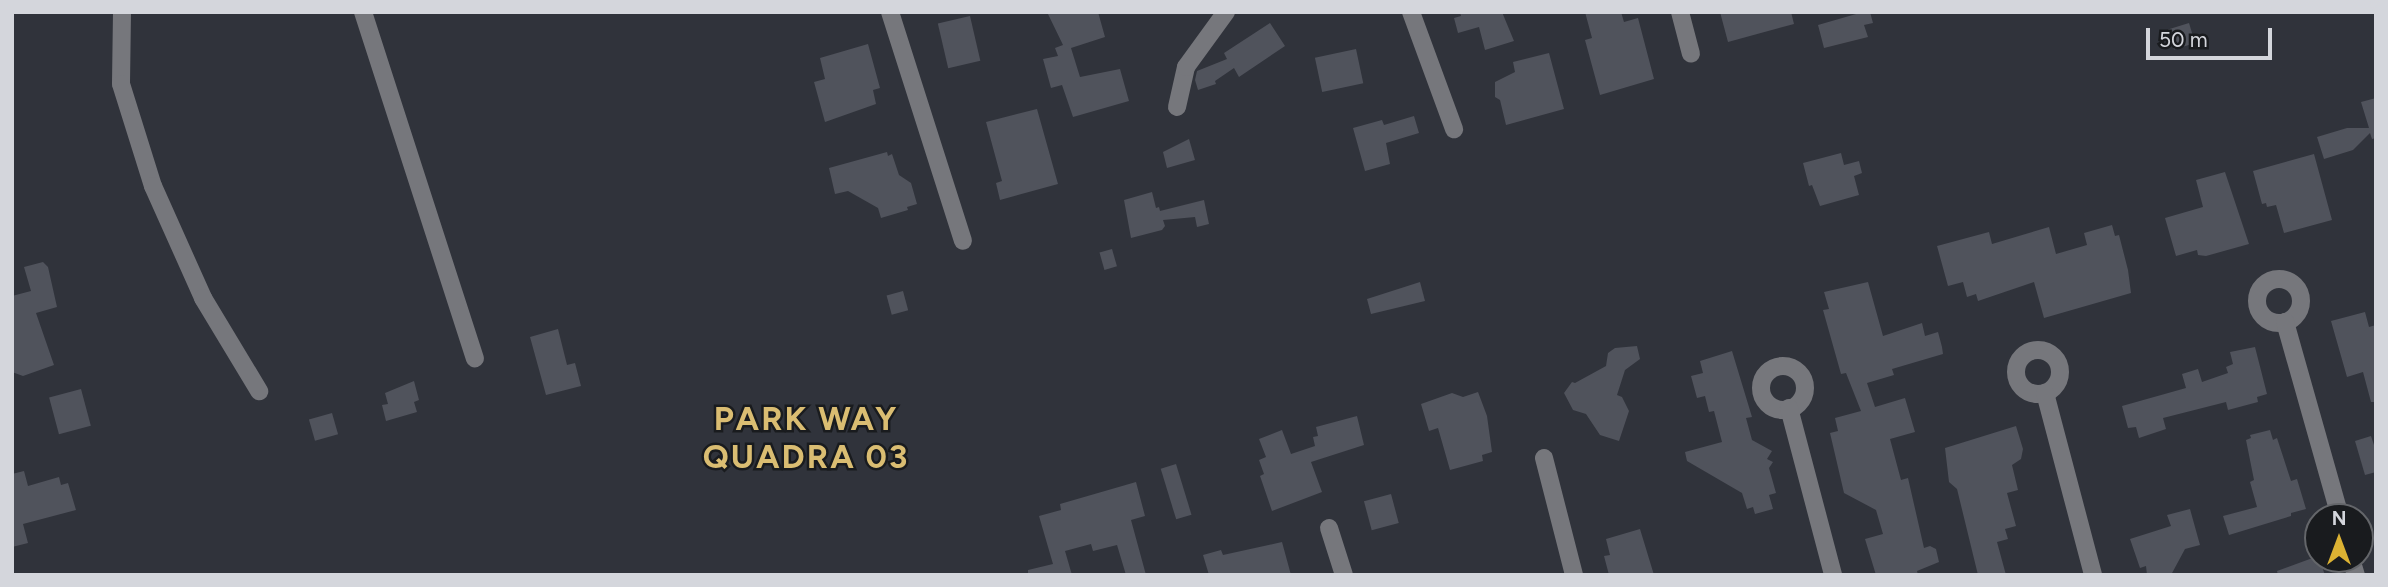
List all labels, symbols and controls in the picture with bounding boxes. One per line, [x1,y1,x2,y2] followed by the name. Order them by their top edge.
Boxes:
[2150,14,2276,58] scale bar
[2159,27,2208,52] text: 50 m
[704,399,908,477] district label: PARK WAY QUADRA 03
[2304,503,2374,573] north arrow
[2332,507,2346,530] text: N

